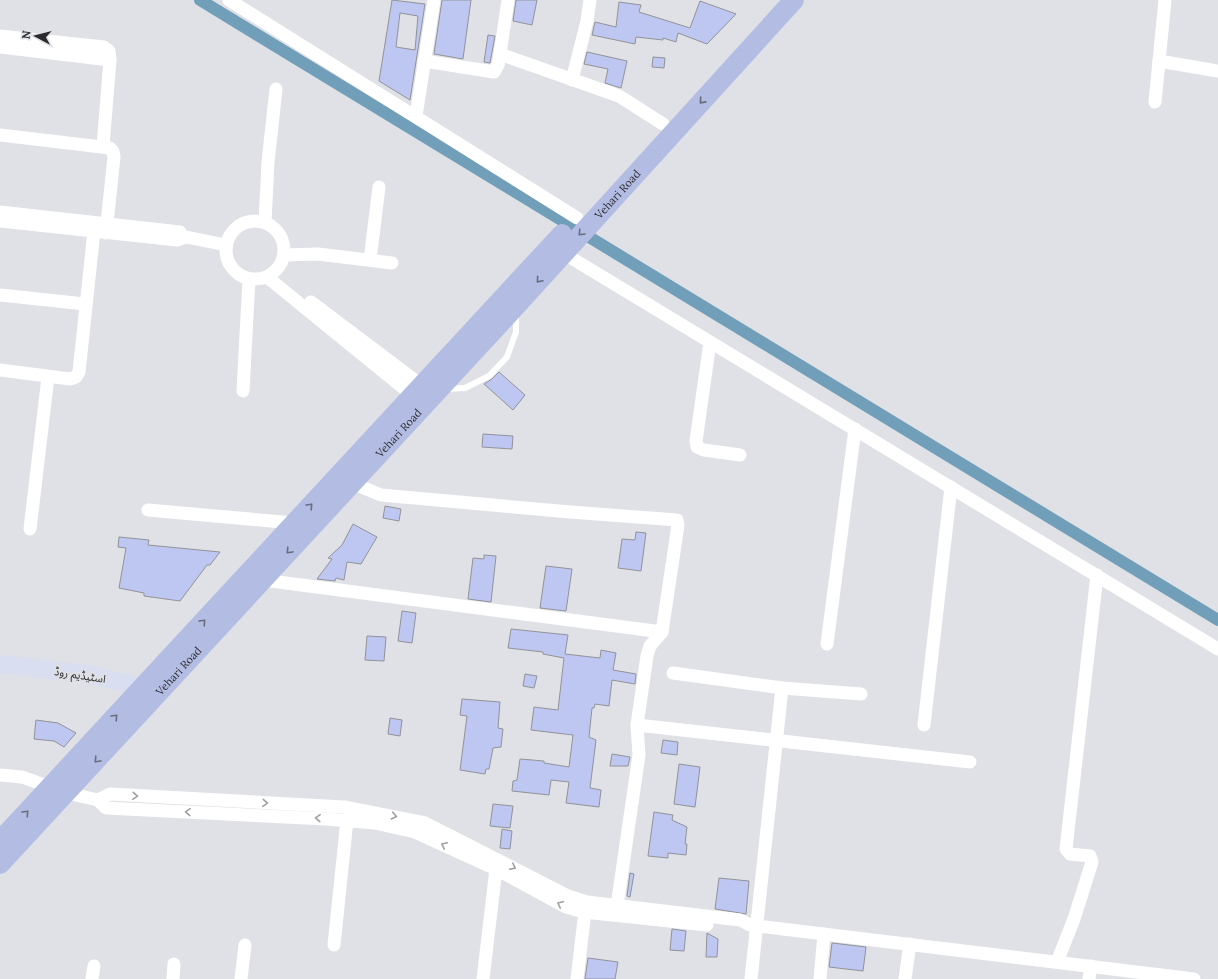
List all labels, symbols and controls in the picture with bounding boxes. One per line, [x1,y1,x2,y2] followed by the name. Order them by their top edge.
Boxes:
[16,16,56,56] north arrow
[19,29,34,40] text: N
[699,96,706,104] one-way arrow
[591,167,644,222] street label: Vehari Road
[579,228,586,235] one-way arrow
[536,276,543,283] one-way arrow
[372,405,425,461] street label: Vehari Road
[305,503,312,510] one-way arrow
[287,546,294,554] one-way arrow
[198,619,206,627] one-way arrow
[152,643,205,699] street label: Vehari Road
[53,664,107,688] street label: اسٹیڈیم روڈ
[110,715,117,722] one-way arrow
[94,755,102,763] one-way arrow
[132,791,138,800] one-way arrow
[262,799,268,808] one-way arrow
[185,807,191,816] one-way arrow
[22,810,29,818] one-way arrow
[391,812,397,820] one-way arrow
[315,814,321,823] one-way arrow
[441,842,448,850] one-way arrow
[509,863,516,870] one-way arrow
[557,901,564,909] one-way arrow

